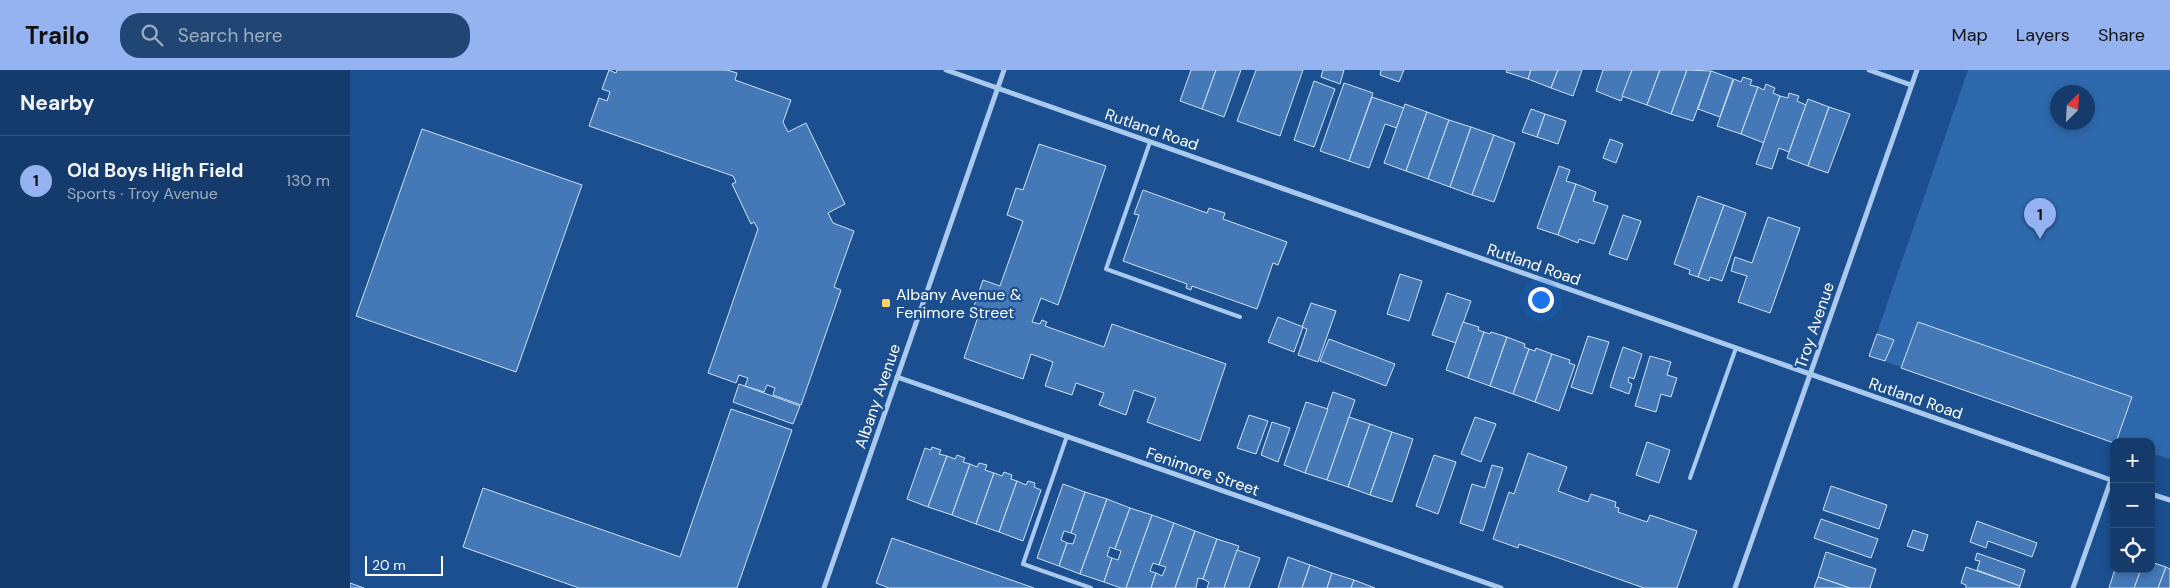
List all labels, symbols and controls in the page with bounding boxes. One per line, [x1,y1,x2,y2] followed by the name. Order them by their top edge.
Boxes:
[120,13,470,58] search box
[25,20,90,51] text: Trailo
[138,21,166,49] icon: search
[178,23,283,48] text: Search here
[1952,23,1988,47] text: Map
[2016,23,2070,47] text: Layers
[2098,23,2145,47] text: Share
[2050,85,2095,130] north arrow
[20,89,94,117] text: Nearby
[1102,104,1202,155] street label: Rutland Road
[67,158,243,183] text: Old Boys High Field
[33,170,39,191] text: 1
[286,170,330,191] text: 130 m
[67,183,218,204] text: Sports · Troy Avenue
[2024,198,2056,239] pin: 1
[1484,239,1584,290] street label: Rutland Road
[1790,279,1839,371] street label: Troy Avenue
[896,284,1022,323] place label: Albany Avenue & Fenimore Street
[1528,287,1554,313] your location
[880,297,892,309] marker: Albany Avenue & Fenimore Street
[850,341,905,451] street label: Albany Avenue
[1866,373,1966,424] street label: Rutland Road
[2110,438,2155,573] map controls
[2110,438,2155,483] button: +
[1143,442,1262,501] street label: Fenimore Street
[2110,483,2155,528] button: −
[2110,528,2155,573] button: locate
[365,553,442,576] scale bar
[372,556,406,574] text: 20 m

